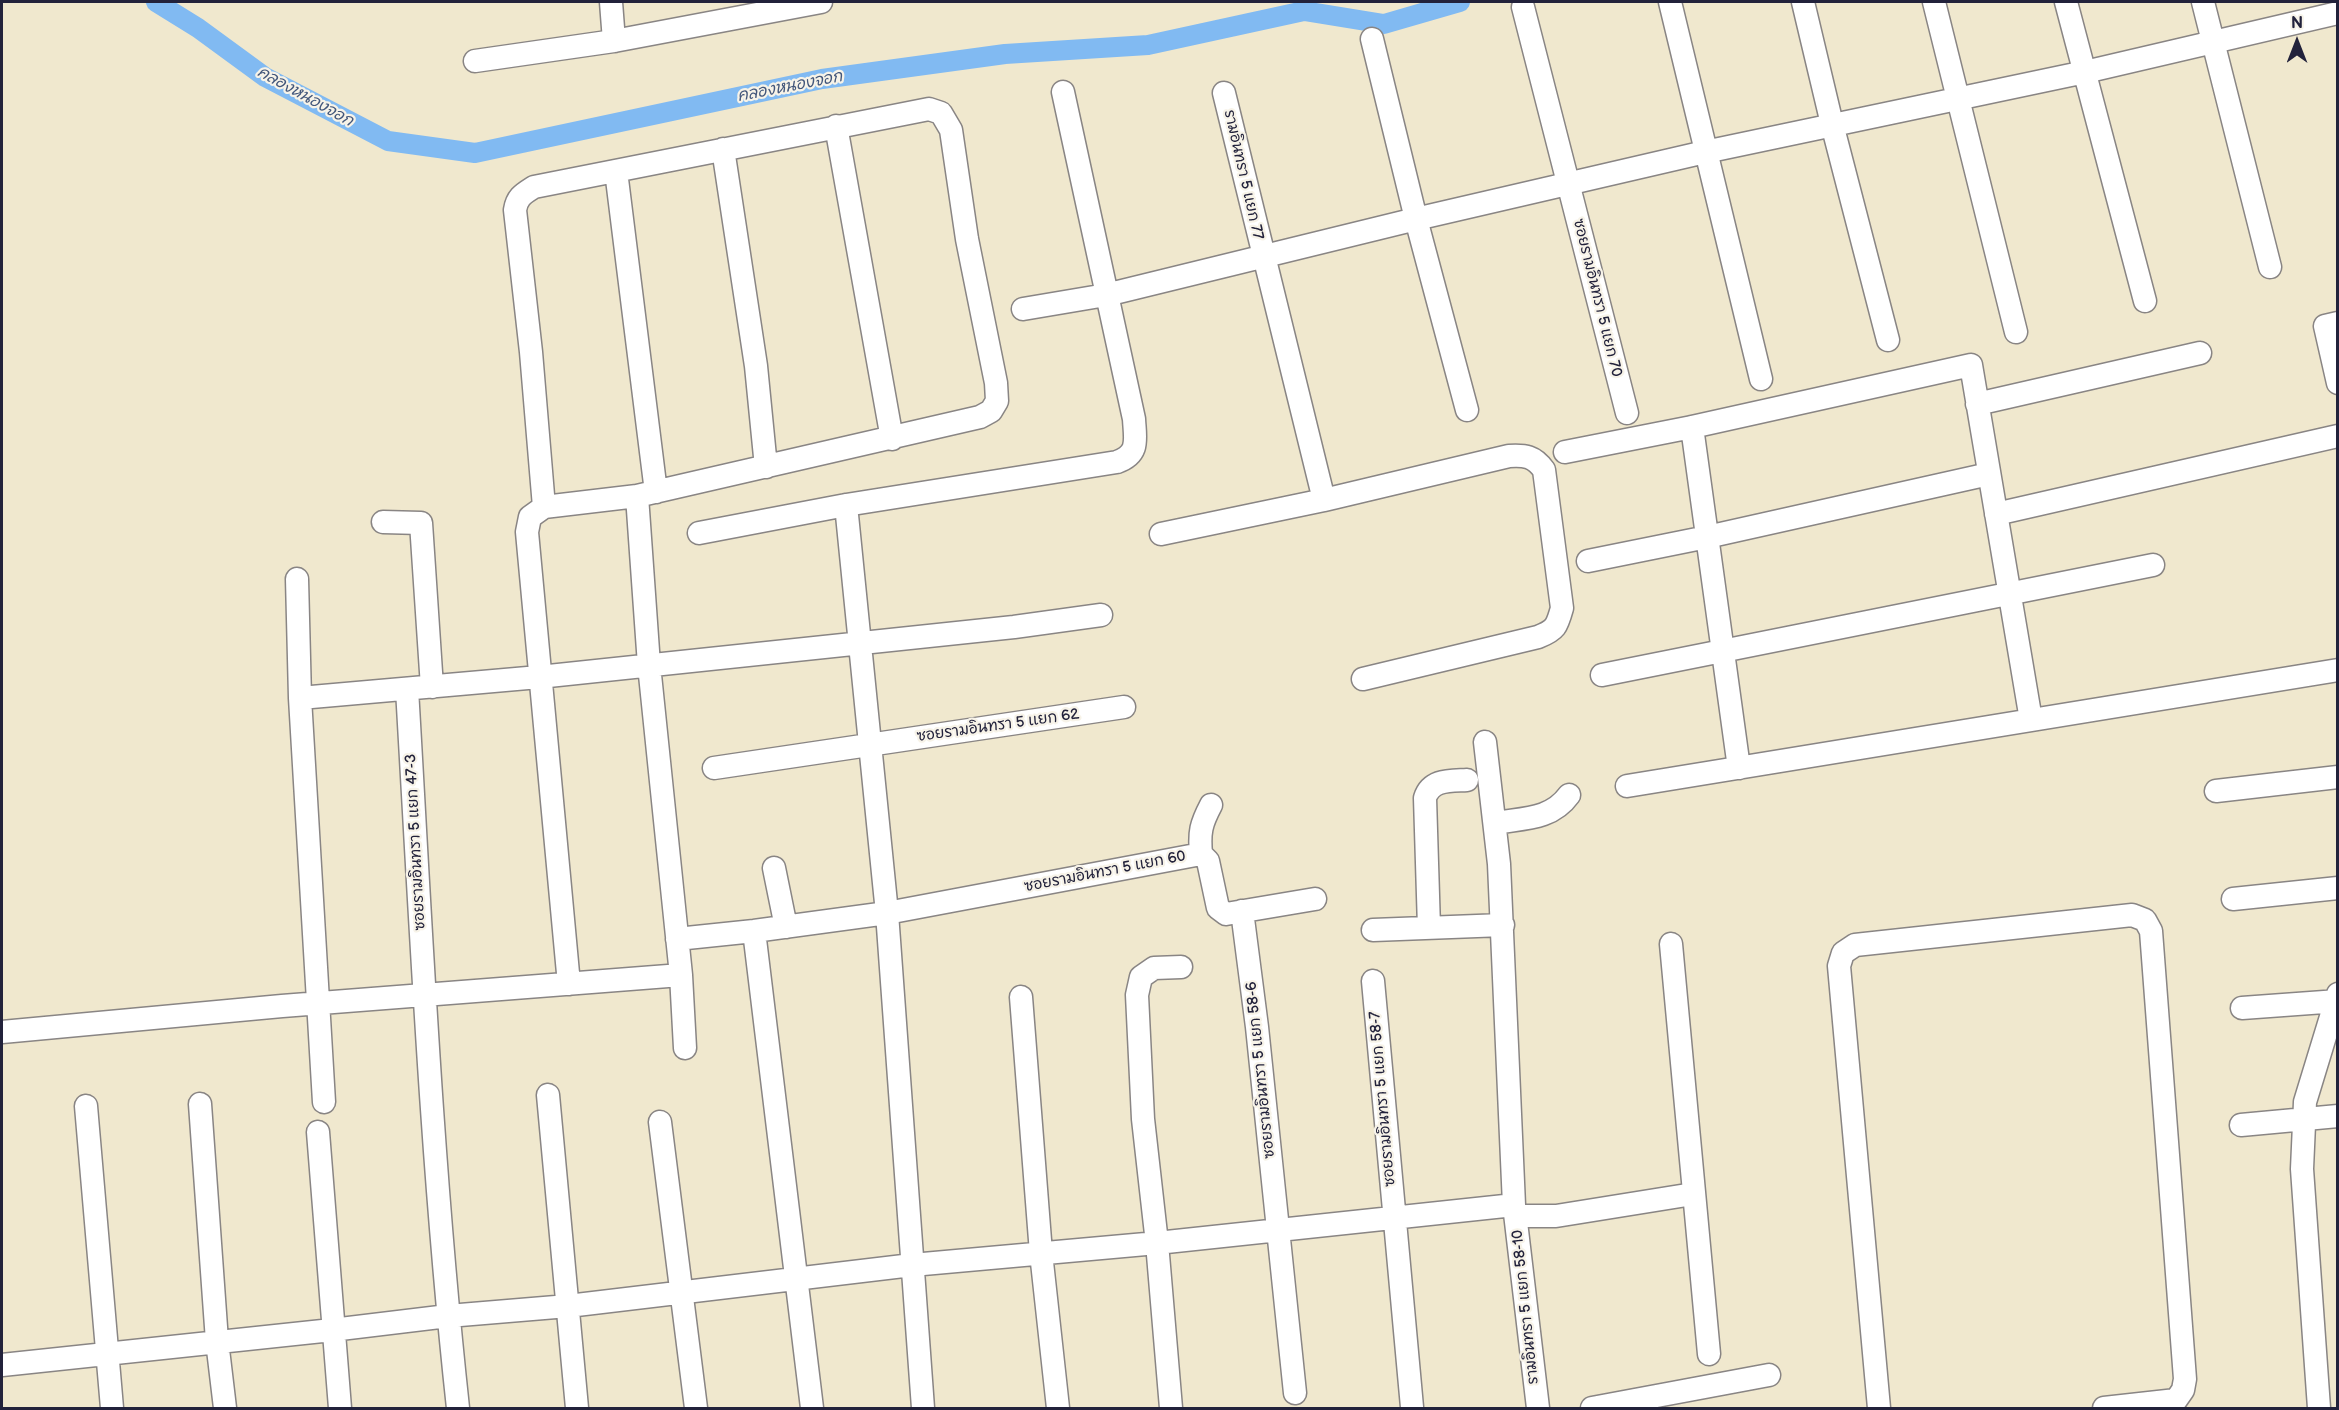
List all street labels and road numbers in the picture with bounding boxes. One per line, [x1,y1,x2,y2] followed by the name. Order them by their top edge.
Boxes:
[1219,108,1267,242] street label: รามอินทรา 5 แยก 77
[1569,217,1625,379] street label: ซอยรามอินทรา 5 แยก 70
[916,706,1080,746] street label: ซอยรามอินทรา 5 แยก 62
[402,753,430,931] street label: ซอยรามอินทรา 5 แยก 47-3
[1023,848,1187,896] street label: ซอยรามอินทรา 5 แยก 60
[1243,981,1279,1159] street label: ซอยรามอินทรา 5 แยก 58-6
[1366,1011,1400,1187] street label: ซอยรามอินทรา 5 แยก 58-7
[1509,1229,1543,1385] street label: รามอินทรา 5 แยก 58-10

